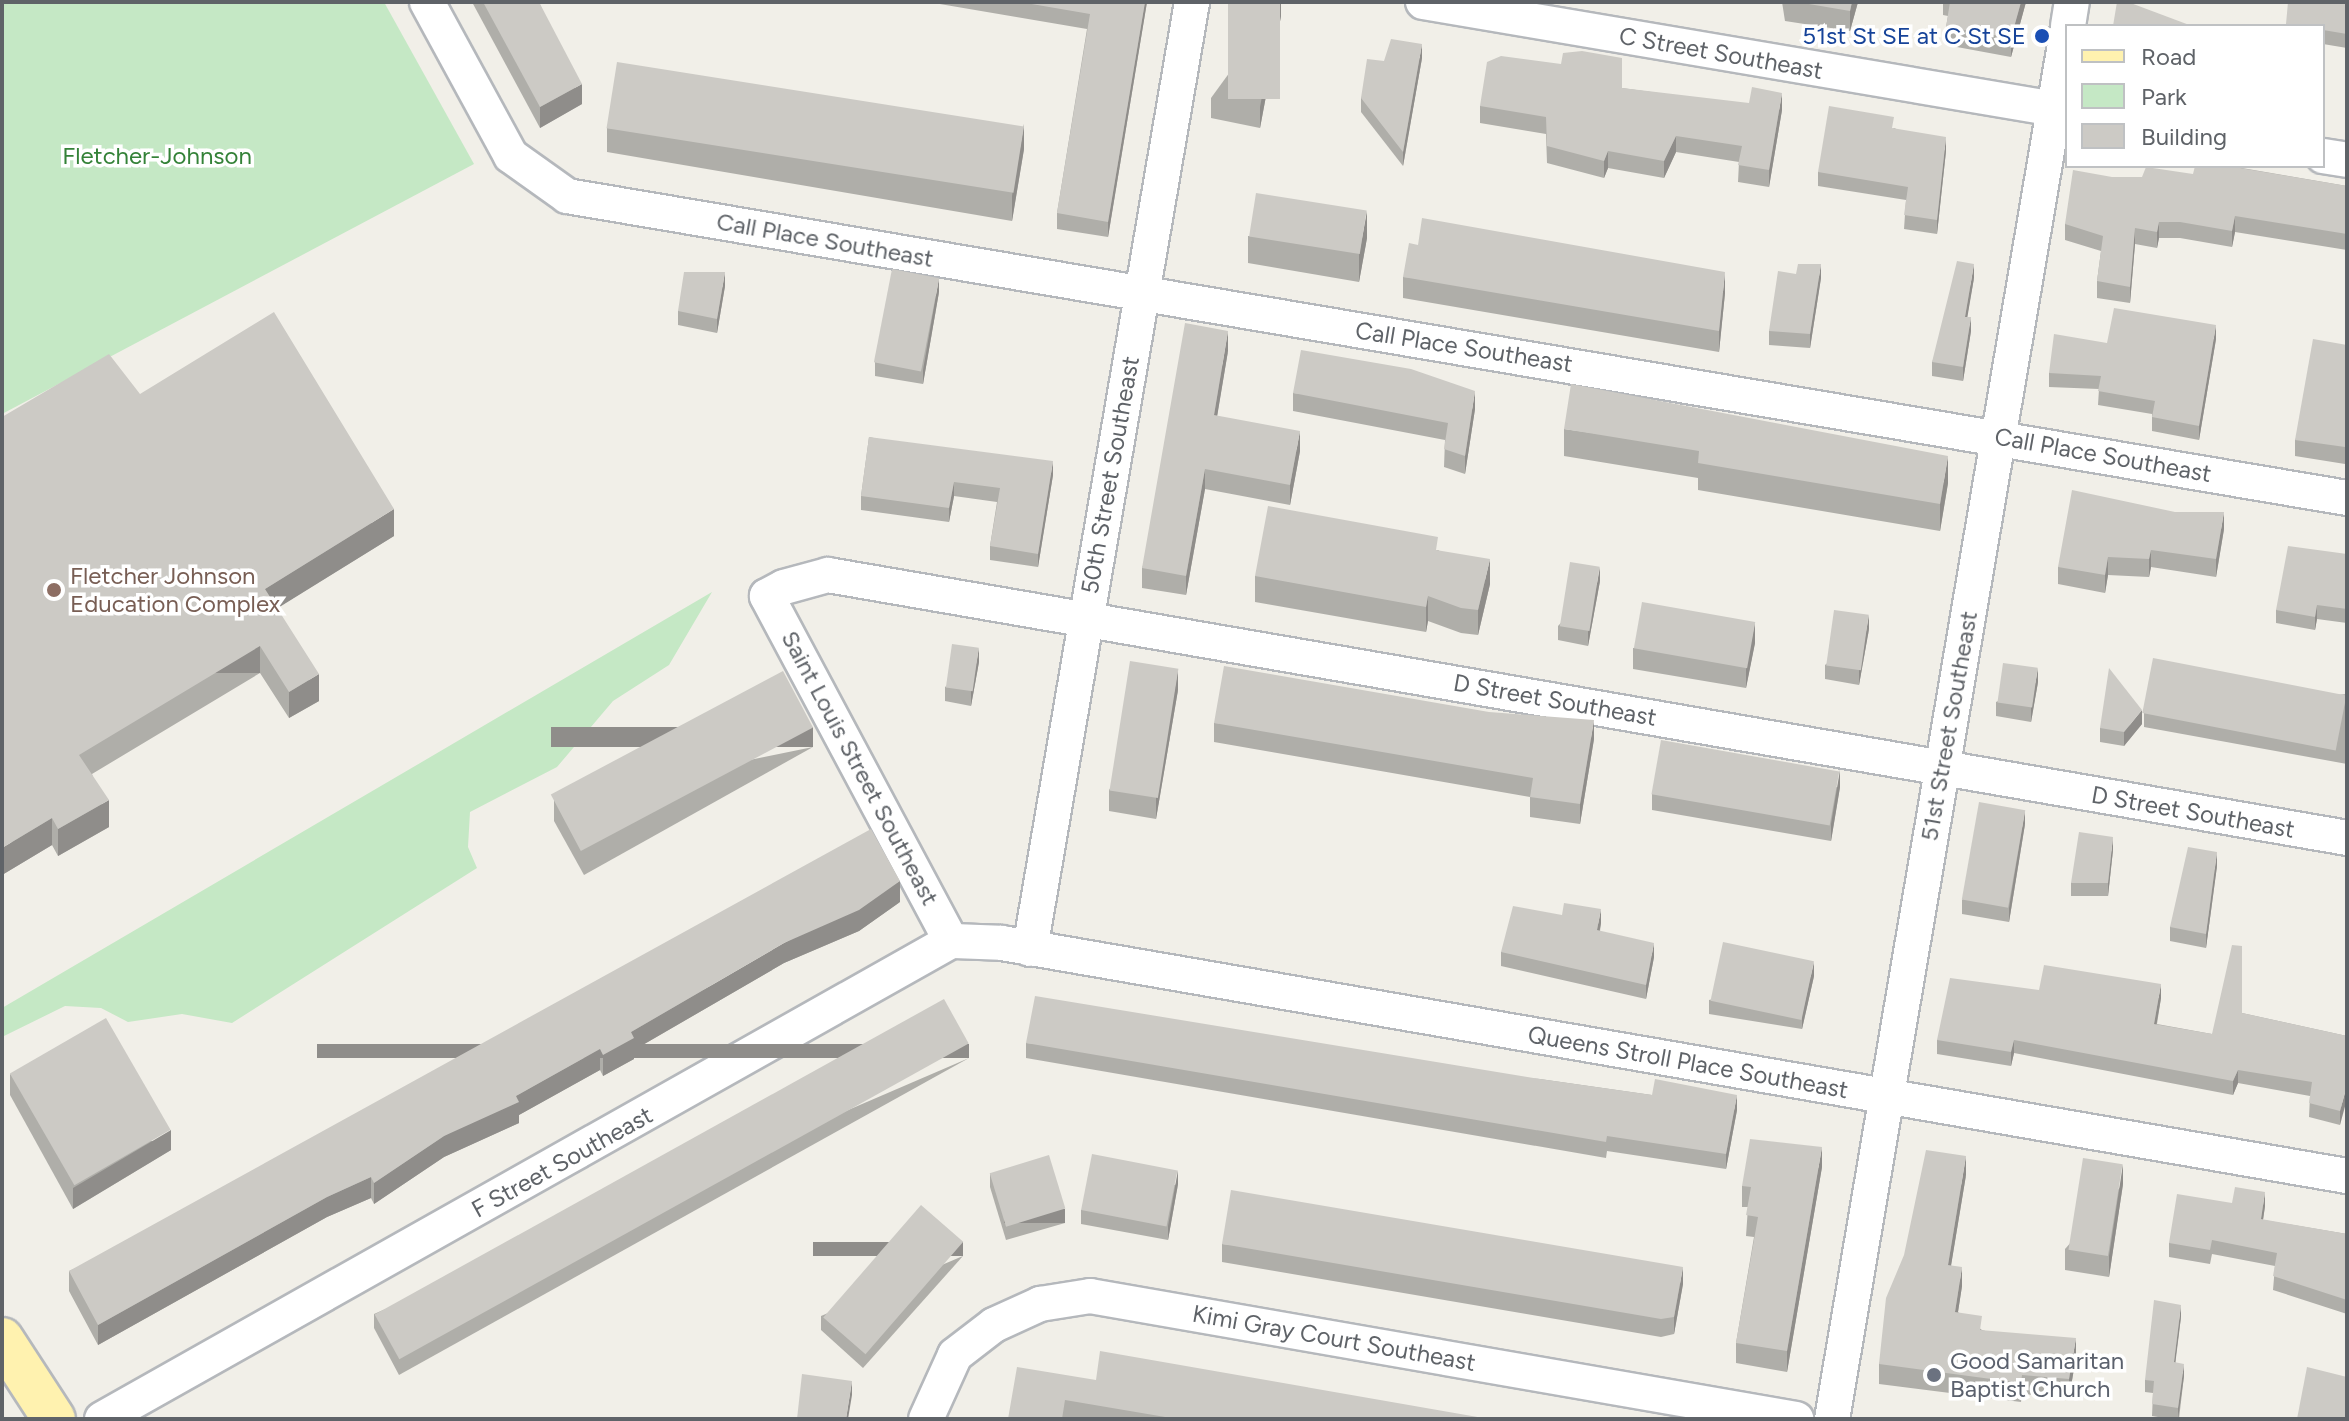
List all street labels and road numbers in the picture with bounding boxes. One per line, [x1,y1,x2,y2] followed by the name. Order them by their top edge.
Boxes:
[1617,21,1825,85] street label: C Street Southeast
[714,207,936,273] street label: Call Place Southeast
[1353,316,1575,378] street label: Call Place Southeast
[1075,354,1145,596] street label: 50th Street Southeast
[1992,422,2214,488] street label: Call Place Southeast
[1915,609,1983,843] street label: 51st Street Southeast
[775,626,945,910] street label: Saint Louis Street Southeast
[1451,668,1659,732] street label: D Street Southeast
[2089,780,2297,844] street label: D Street Southeast
[1526,1020,1850,1104] street label: Queens Stroll Place Southeast
[467,1100,657,1224] street label: F Street Southeast
[1190,1299,1478,1377] street label: Kimi Gray Court Southeast

